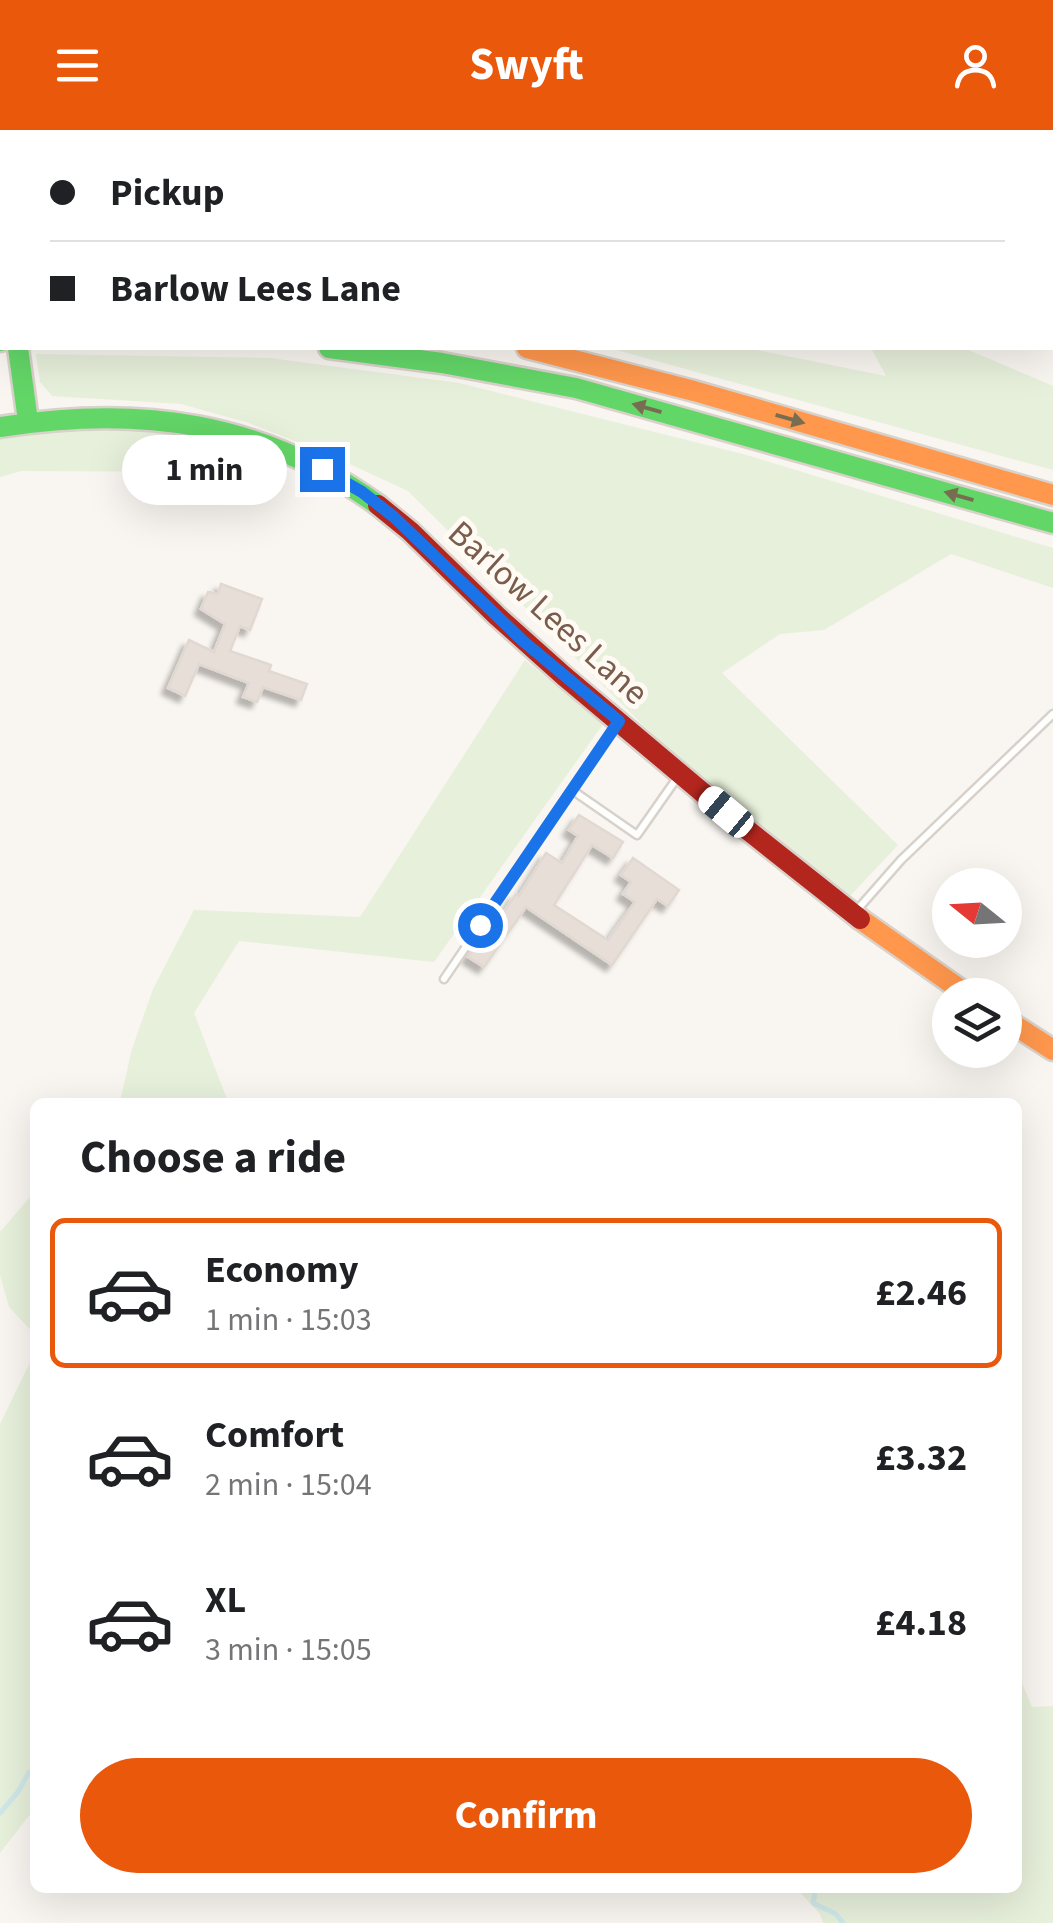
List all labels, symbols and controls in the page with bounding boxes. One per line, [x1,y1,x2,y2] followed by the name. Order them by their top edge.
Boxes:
[469,33,584,97] text: Swyft
[50,38,105,93] icon: menu
[948,38,1003,93] icon: person
[110,166,224,220] text: Pickup
[110,262,401,316] text: Barlow Lees Lane
[631,400,661,415] one-way arrow
[775,412,805,427] one-way arrow
[122,434,287,504] callout: 1 min
[166,447,243,493] text: 1 min
[300,447,345,492] route end
[944,488,974,503] one-way arrow
[437,509,659,717] street label: Barlow Lees Lane
[693,781,759,843] car
[932,868,1022,958] north arrow
[932,868,1022,1068] map controls
[458,903,503,948] route start
[932,978,1022,1068] button: layers
[80,1126,346,1190] text: Choose a ride
[205,1243,358,1297] text: Economy
[85,1248,175,1338] icon: car
[875,1266,967,1320] text: £2.46
[205,1297,372,1343] text: 1 min · 15:03
[205,1408,344,1462] text: Comfort
[85,1413,175,1503] icon: car
[875,1431,967,1485] text: £3.32
[205,1462,372,1508] text: 2 min · 15:04
[205,1573,246,1627] text: XL
[85,1578,175,1668] icon: car
[875,1596,967,1650] text: £4.18
[205,1627,372,1673] text: 3 min · 15:05
[80,1758,972,1873] button: Confirm

